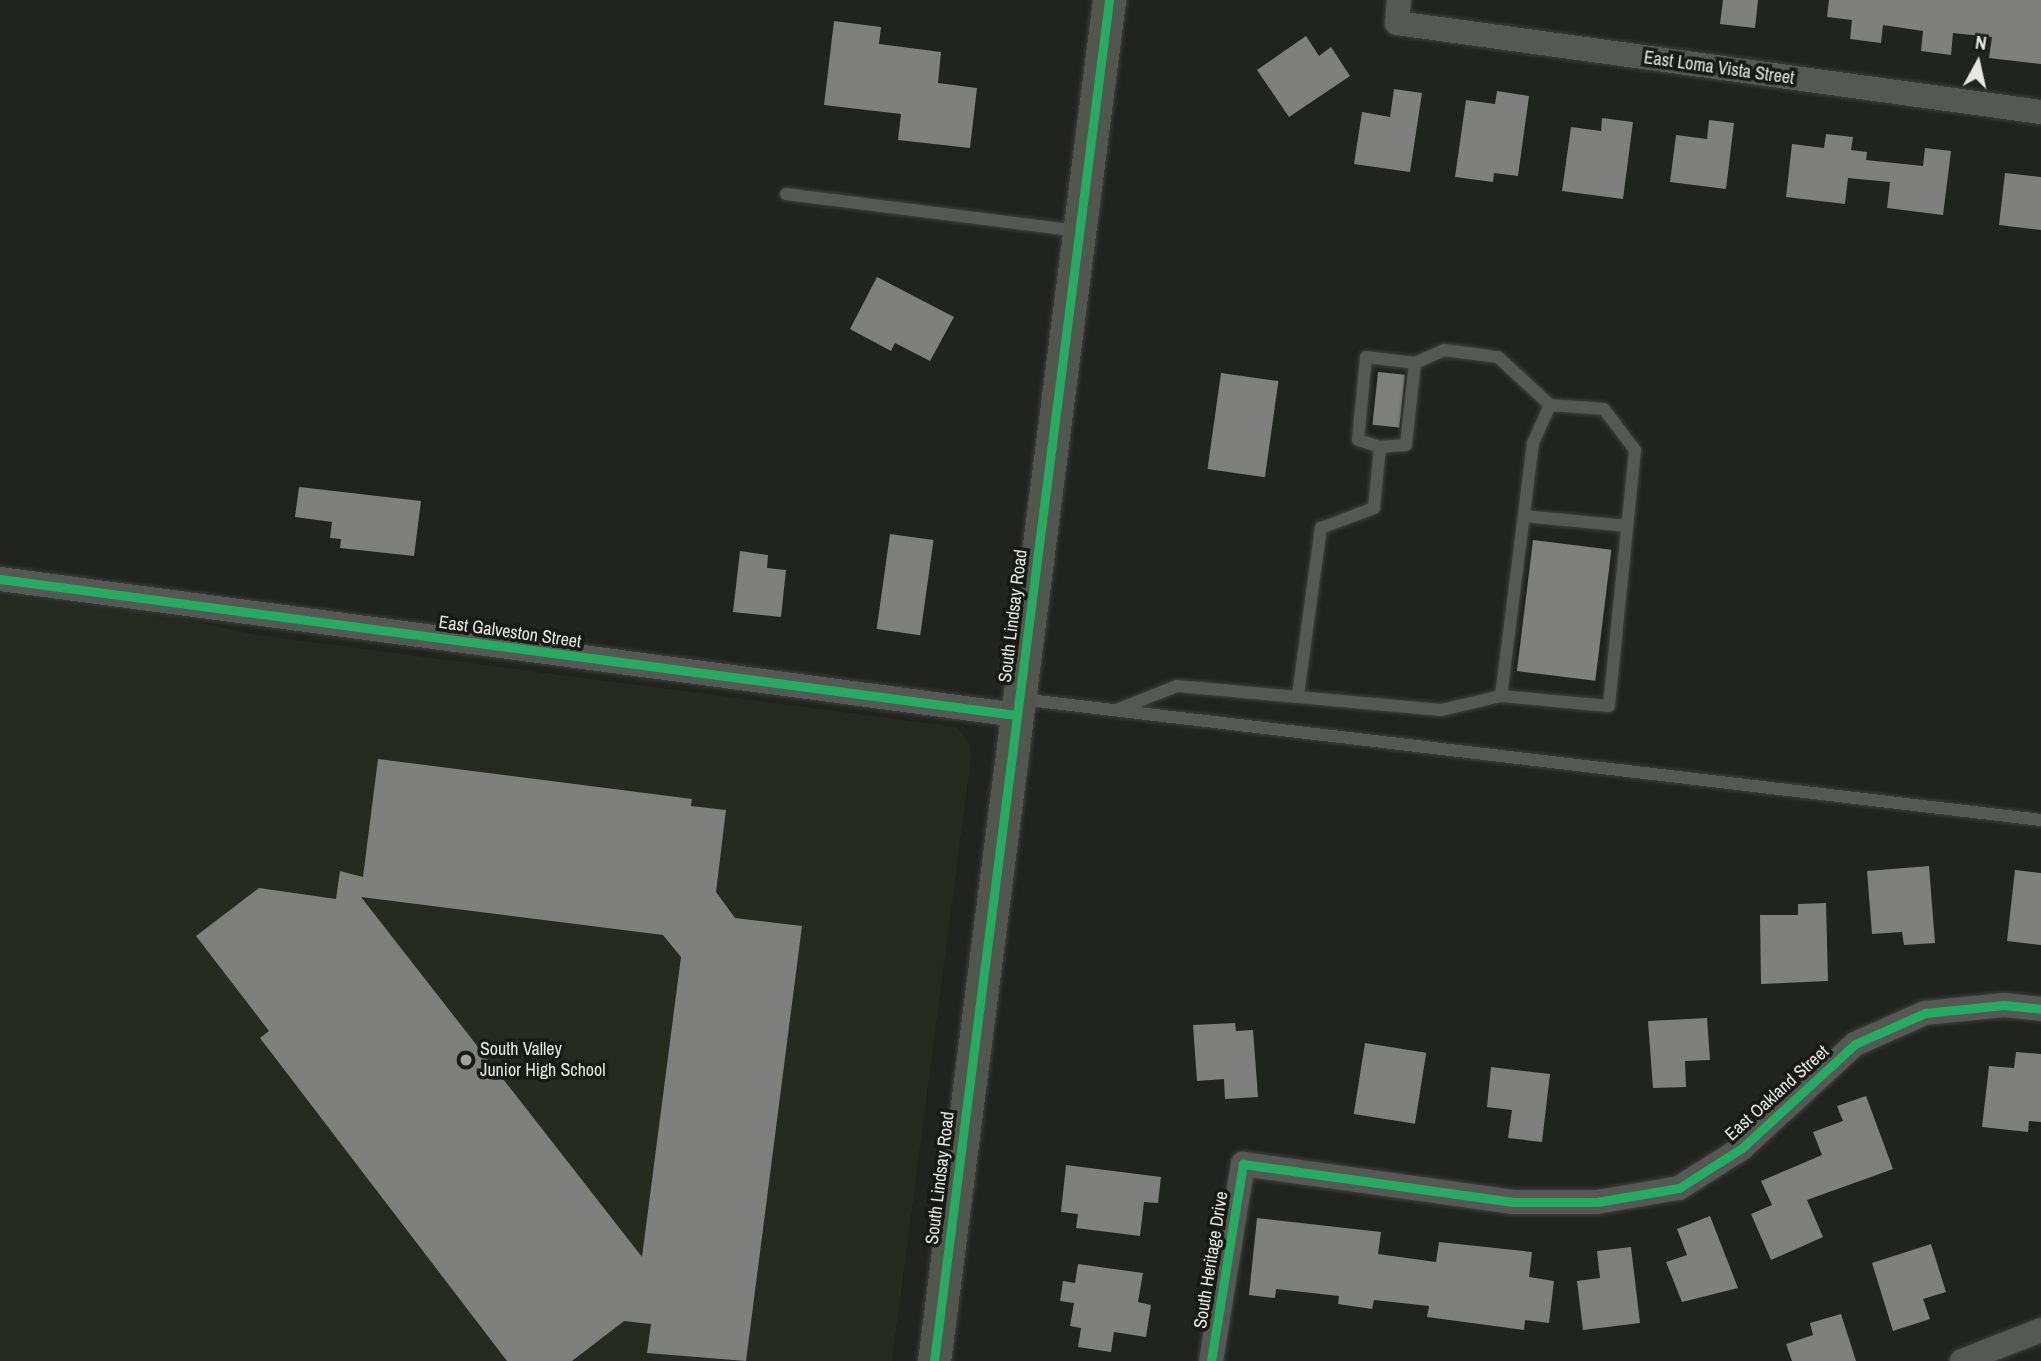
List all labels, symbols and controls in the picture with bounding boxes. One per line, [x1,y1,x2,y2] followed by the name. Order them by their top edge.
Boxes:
[1943,28,2013,98] north arrow
[1974,29,1988,56] text: N
[1642,47,1796,89] street label: East Loma Vista Street
[994,548,1032,684] street label: South Lindsay Road
[437,611,583,653] street label: East Galveston Street
[480,1039,606,1082] place label: South Valley Junior High School
[1721,1041,1833,1145] street label: East Oakland Street
[458,1052,474,1068] marker: South Valley Junior High School
[921,1110,959,1246] street label: South Lindsay Road
[1189,1190,1233,1330] street label: South Heritage Drive

